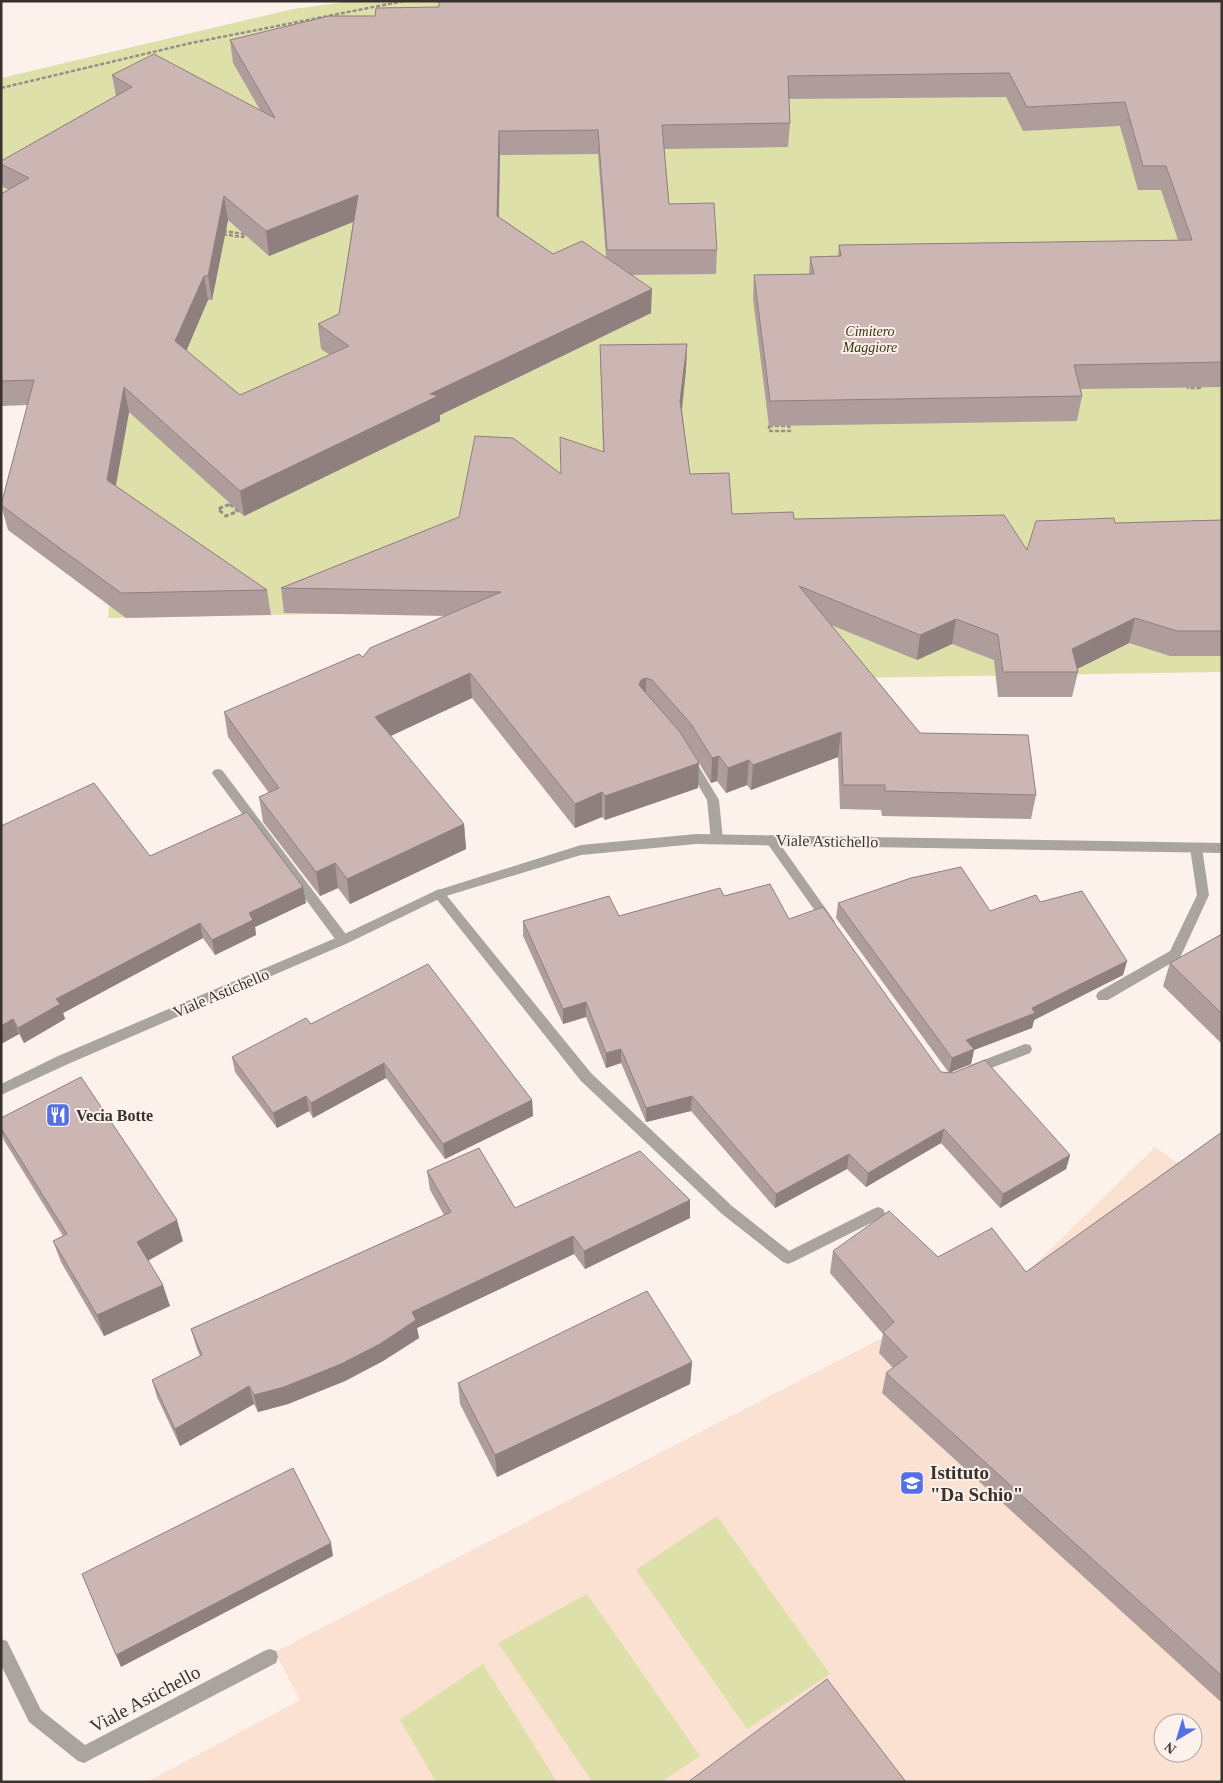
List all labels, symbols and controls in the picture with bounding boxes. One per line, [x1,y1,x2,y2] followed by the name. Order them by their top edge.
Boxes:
[842,324,897,355] park label: Cimitero Maggiore
[776,832,878,850] street label: Viale Astichello
[170,965,272,1021] street label: Viale Astichello
[45,1102,71,1128] restaurant icon: Vecia Botte
[76,1107,153,1124] place label: Vecia Botte
[930,1462,1023,1505] place label: Istituto "Da Schio"
[899,1470,925,1496] school or university icon: Istituto "Da Schio"
[86,1661,204,1737] street label: Viale Astichello
[1153,1713,1203,1763] north arrow
[1162,1739,1179,1757] text: N

